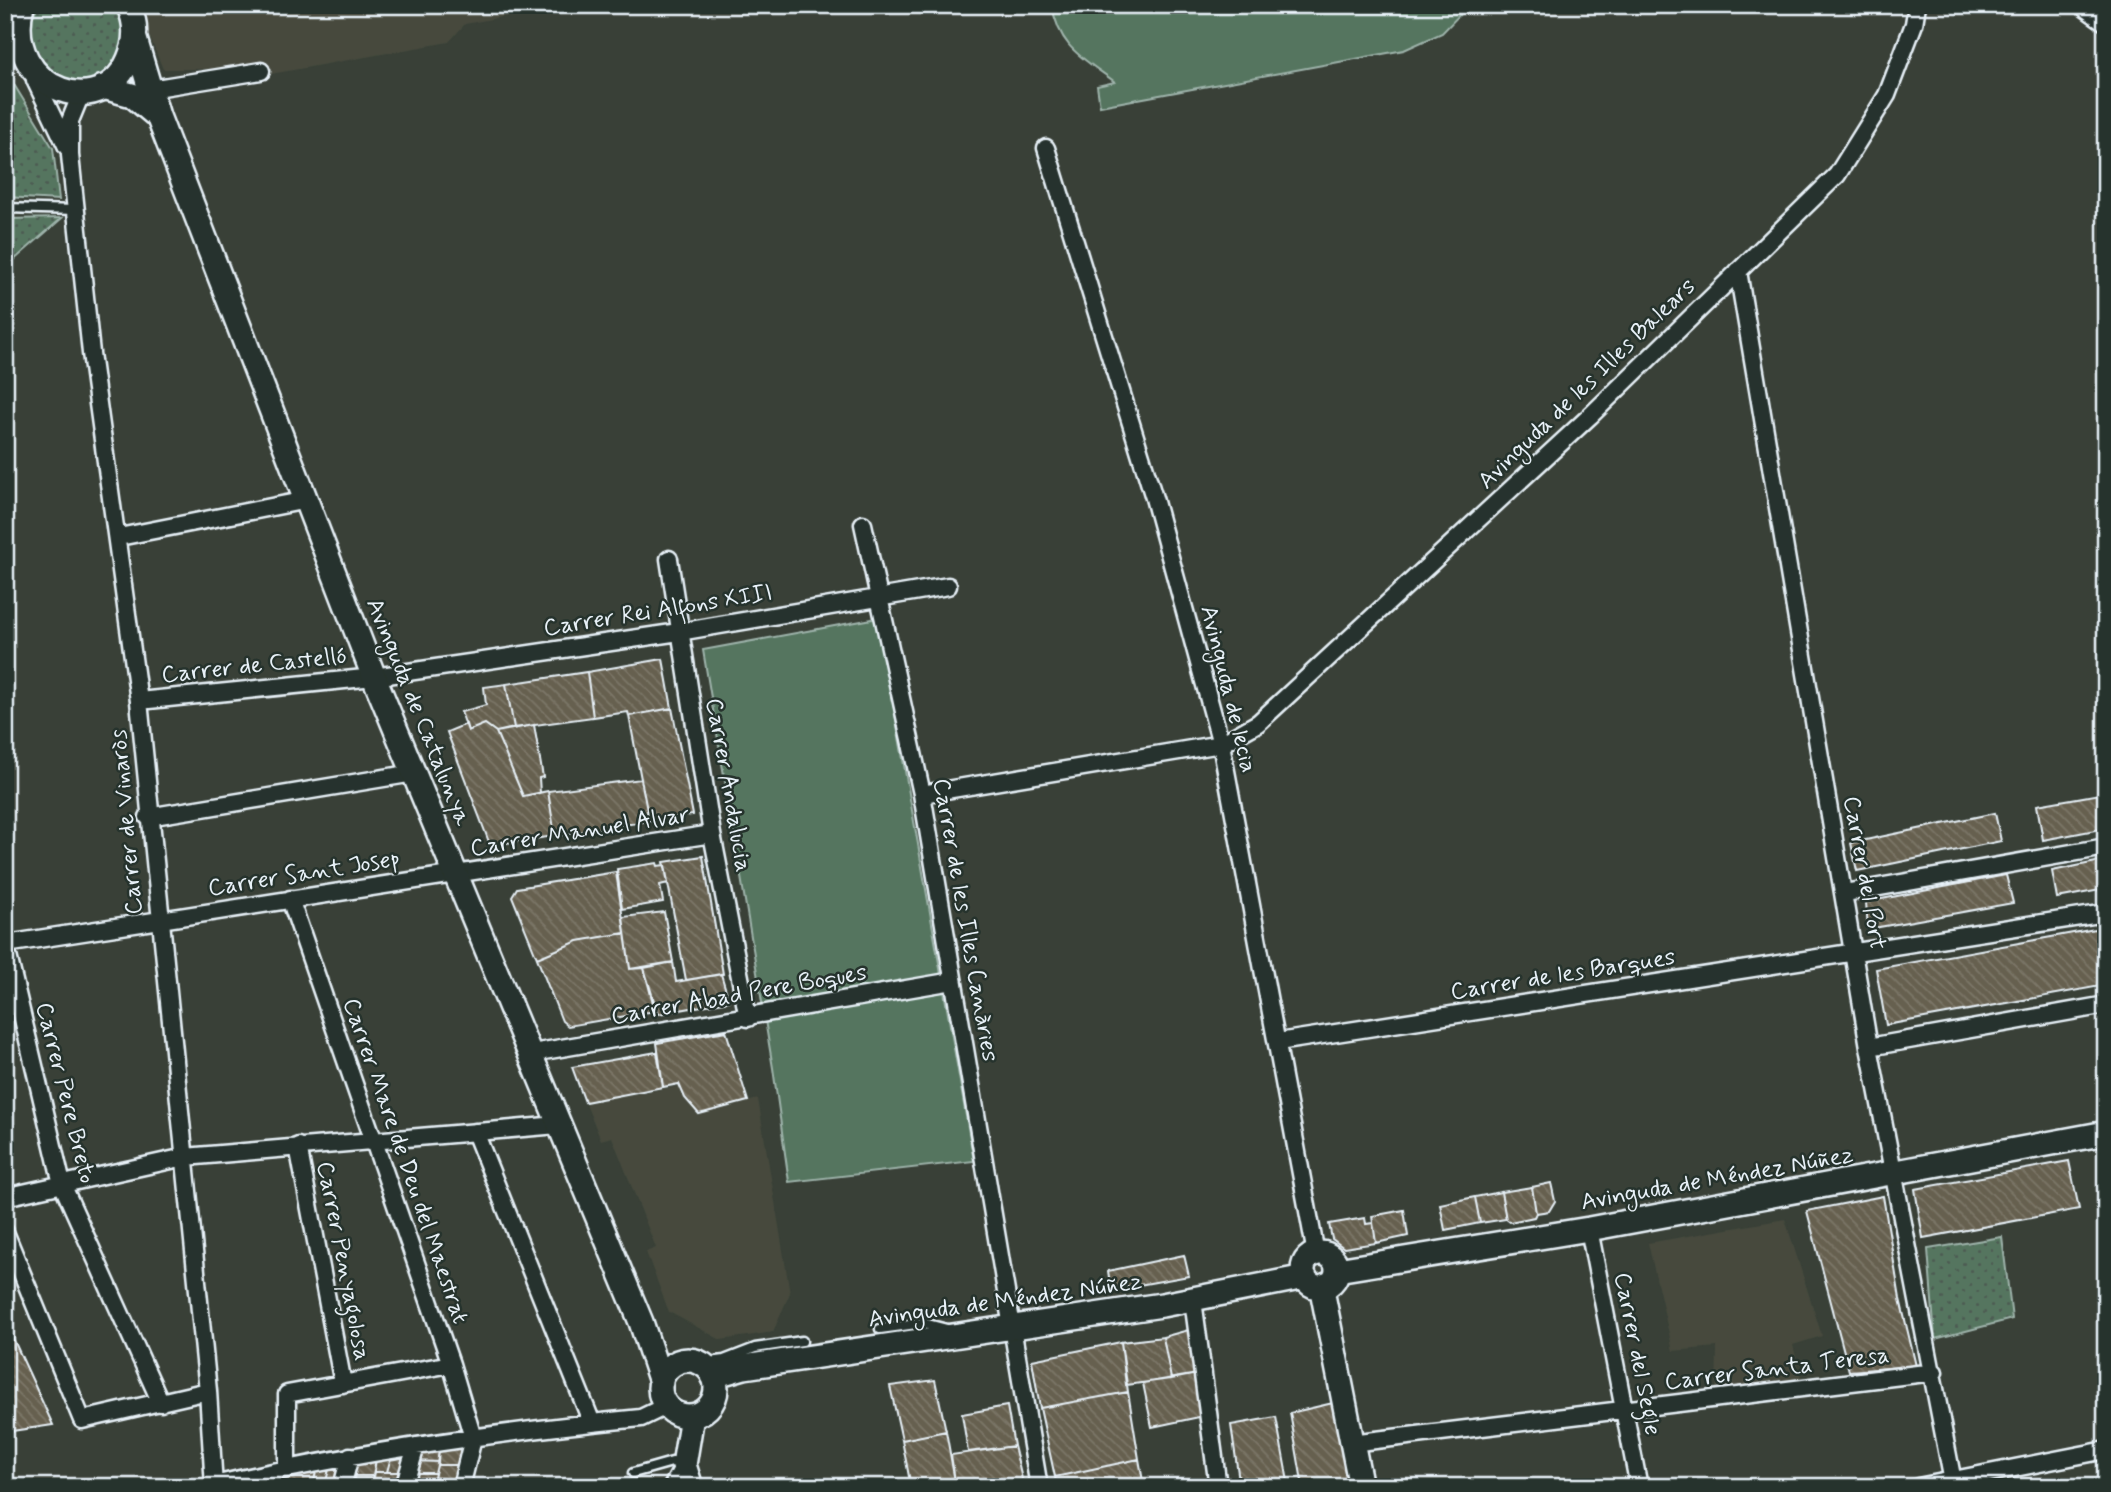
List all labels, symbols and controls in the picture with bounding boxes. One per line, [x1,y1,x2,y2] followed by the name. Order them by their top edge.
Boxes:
[1471,271,1704,498] street label: Avinguda de les Illes Balears
[541,578,775,646] street label: Carrer Rei Alfons XIII
[356,594,478,831] street label: Avinguda de Catalunya
[1190,602,1264,776] street label: Avinguda de lecia
[160,641,348,691] street label: Carrer de Castelló
[697,696,759,874] street label: Carrer Andalucia
[103,728,151,916] street label: Carrer de Vinaròs
[925,776,1005,1064] street label: Carrer de les Illes Canàries
[1835,794,1893,952] street label: Carrer del Port
[468,799,692,865] street label: Carrer Manuel Alvar
[206,844,402,904] street label: Carrer Sant Josep
[1448,942,1678,1008] street label: Carrer de les Barques
[609,957,870,1033] street label: Carrer Abad Pere Boques
[335,994,475,1328] street label: Carrer Mare de Deu del Maestrat
[28,999,102,1187] street label: Carrer Pere Breto
[1578,1140,1856,1220] street label: Avinguda de Méndez Núñez
[306,1159,378,1364] street label: Carrer Penyagolosa
[866,1266,1144,1338] street label: Avinguda de Méndez Núñez
[1603,1270,1668,1439] street label: Carrer del Segle
[1663,1340,1891,1398] street label: Carrer Santa Teresa

